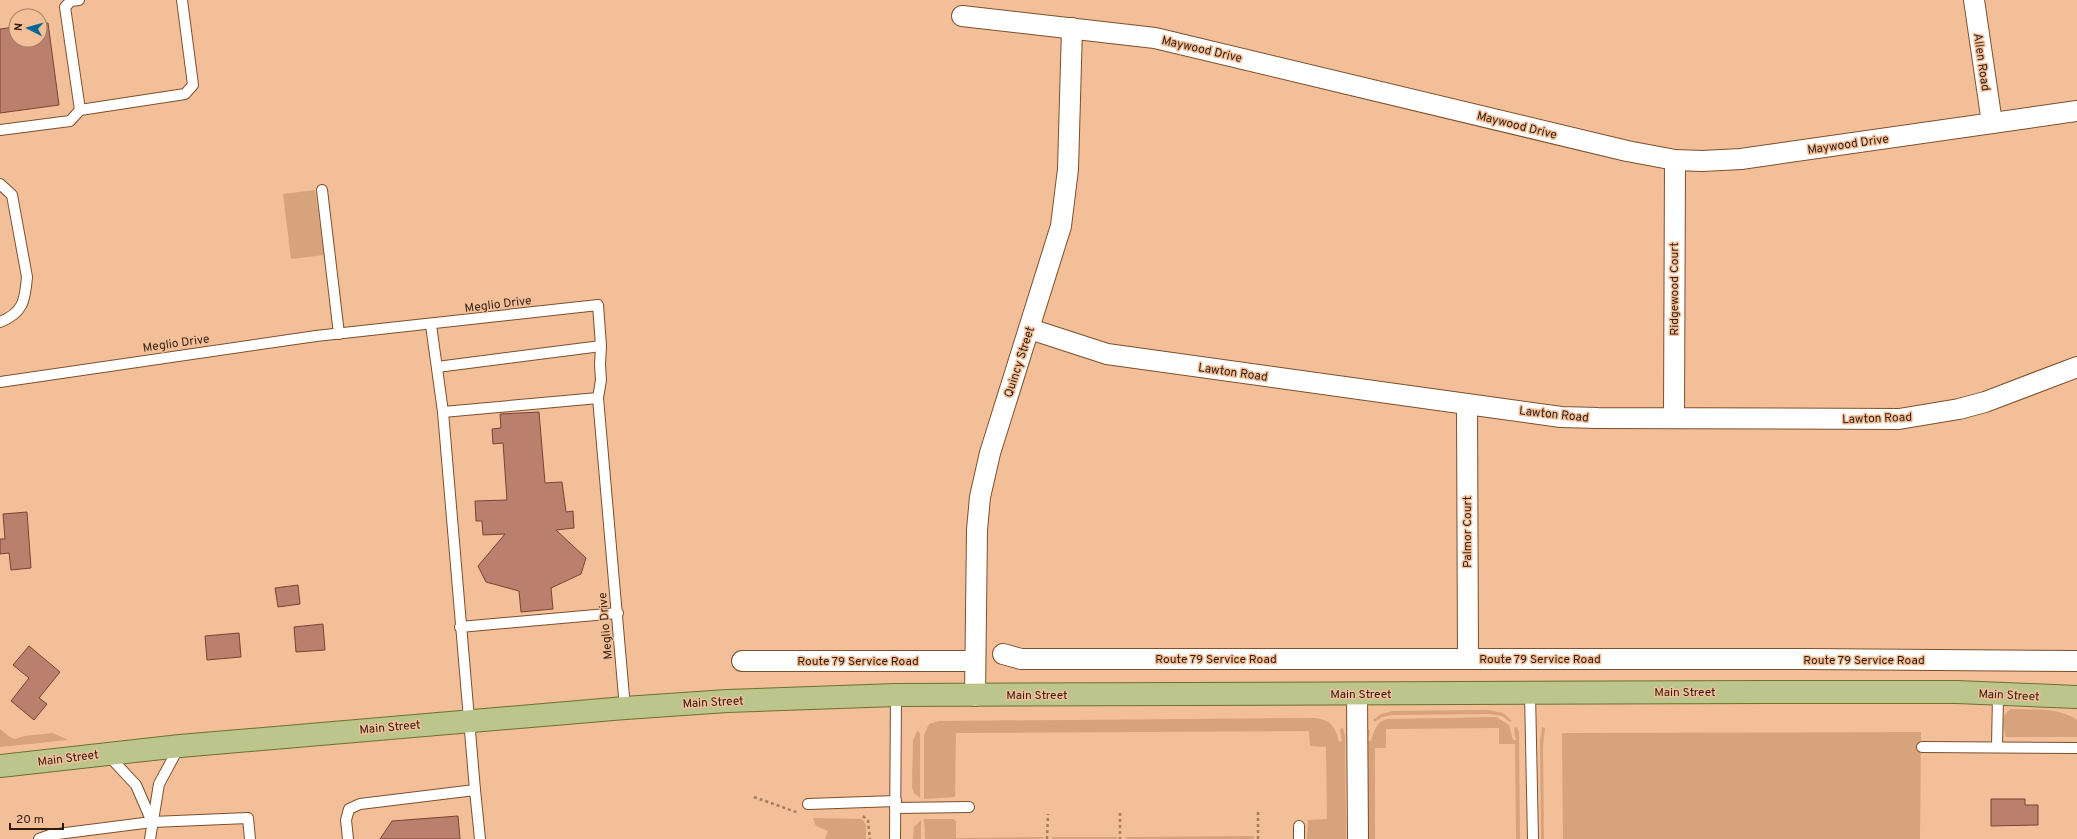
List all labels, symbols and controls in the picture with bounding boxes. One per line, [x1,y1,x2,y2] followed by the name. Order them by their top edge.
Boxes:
[8,8,48,48] north arrow
[12,22,26,32] text: N
[1969,32,1993,92] street label: Allen Road
[1160,33,1244,67] street label: Maywood Drive
[1475,108,1559,144] street label: Maywood Drive
[1806,131,1890,159] street label: Maywood Drive
[1667,242,1683,336] street label: Ridgewood Court
[464,293,532,317] street label: Meglio Drive
[1001,325,1039,400] street label: Quincy Street
[142,331,211,357] street label: Meglio Drive
[1197,360,1269,386] street label: Lawton Road
[1518,403,1590,427] street label: Lawton Road
[1842,410,1912,428] street label: Lawton Road
[1460,496,1476,568] street label: Palmor Court
[595,592,617,660] street label: Meglio Drive
[1155,652,1277,668] street label: Route 79 Service Road
[1479,652,1601,668] street label: Route 79 Service Road
[1803,653,1925,669] street label: Route 79 Service Road
[797,654,919,670] street label: Route 79 Service Road
[1654,685,1716,701] street label: Main Street
[1978,686,2040,706] street label: Main Street
[1330,687,1392,703] street label: Main Street
[1006,688,1068,704] street label: Main Street
[682,693,744,713] street label: Main Street
[359,717,421,739] street label: Main Street
[37,747,100,771] street label: Main Street
[10,805,63,831] scale bar
[16,812,44,828] text: 20 m

